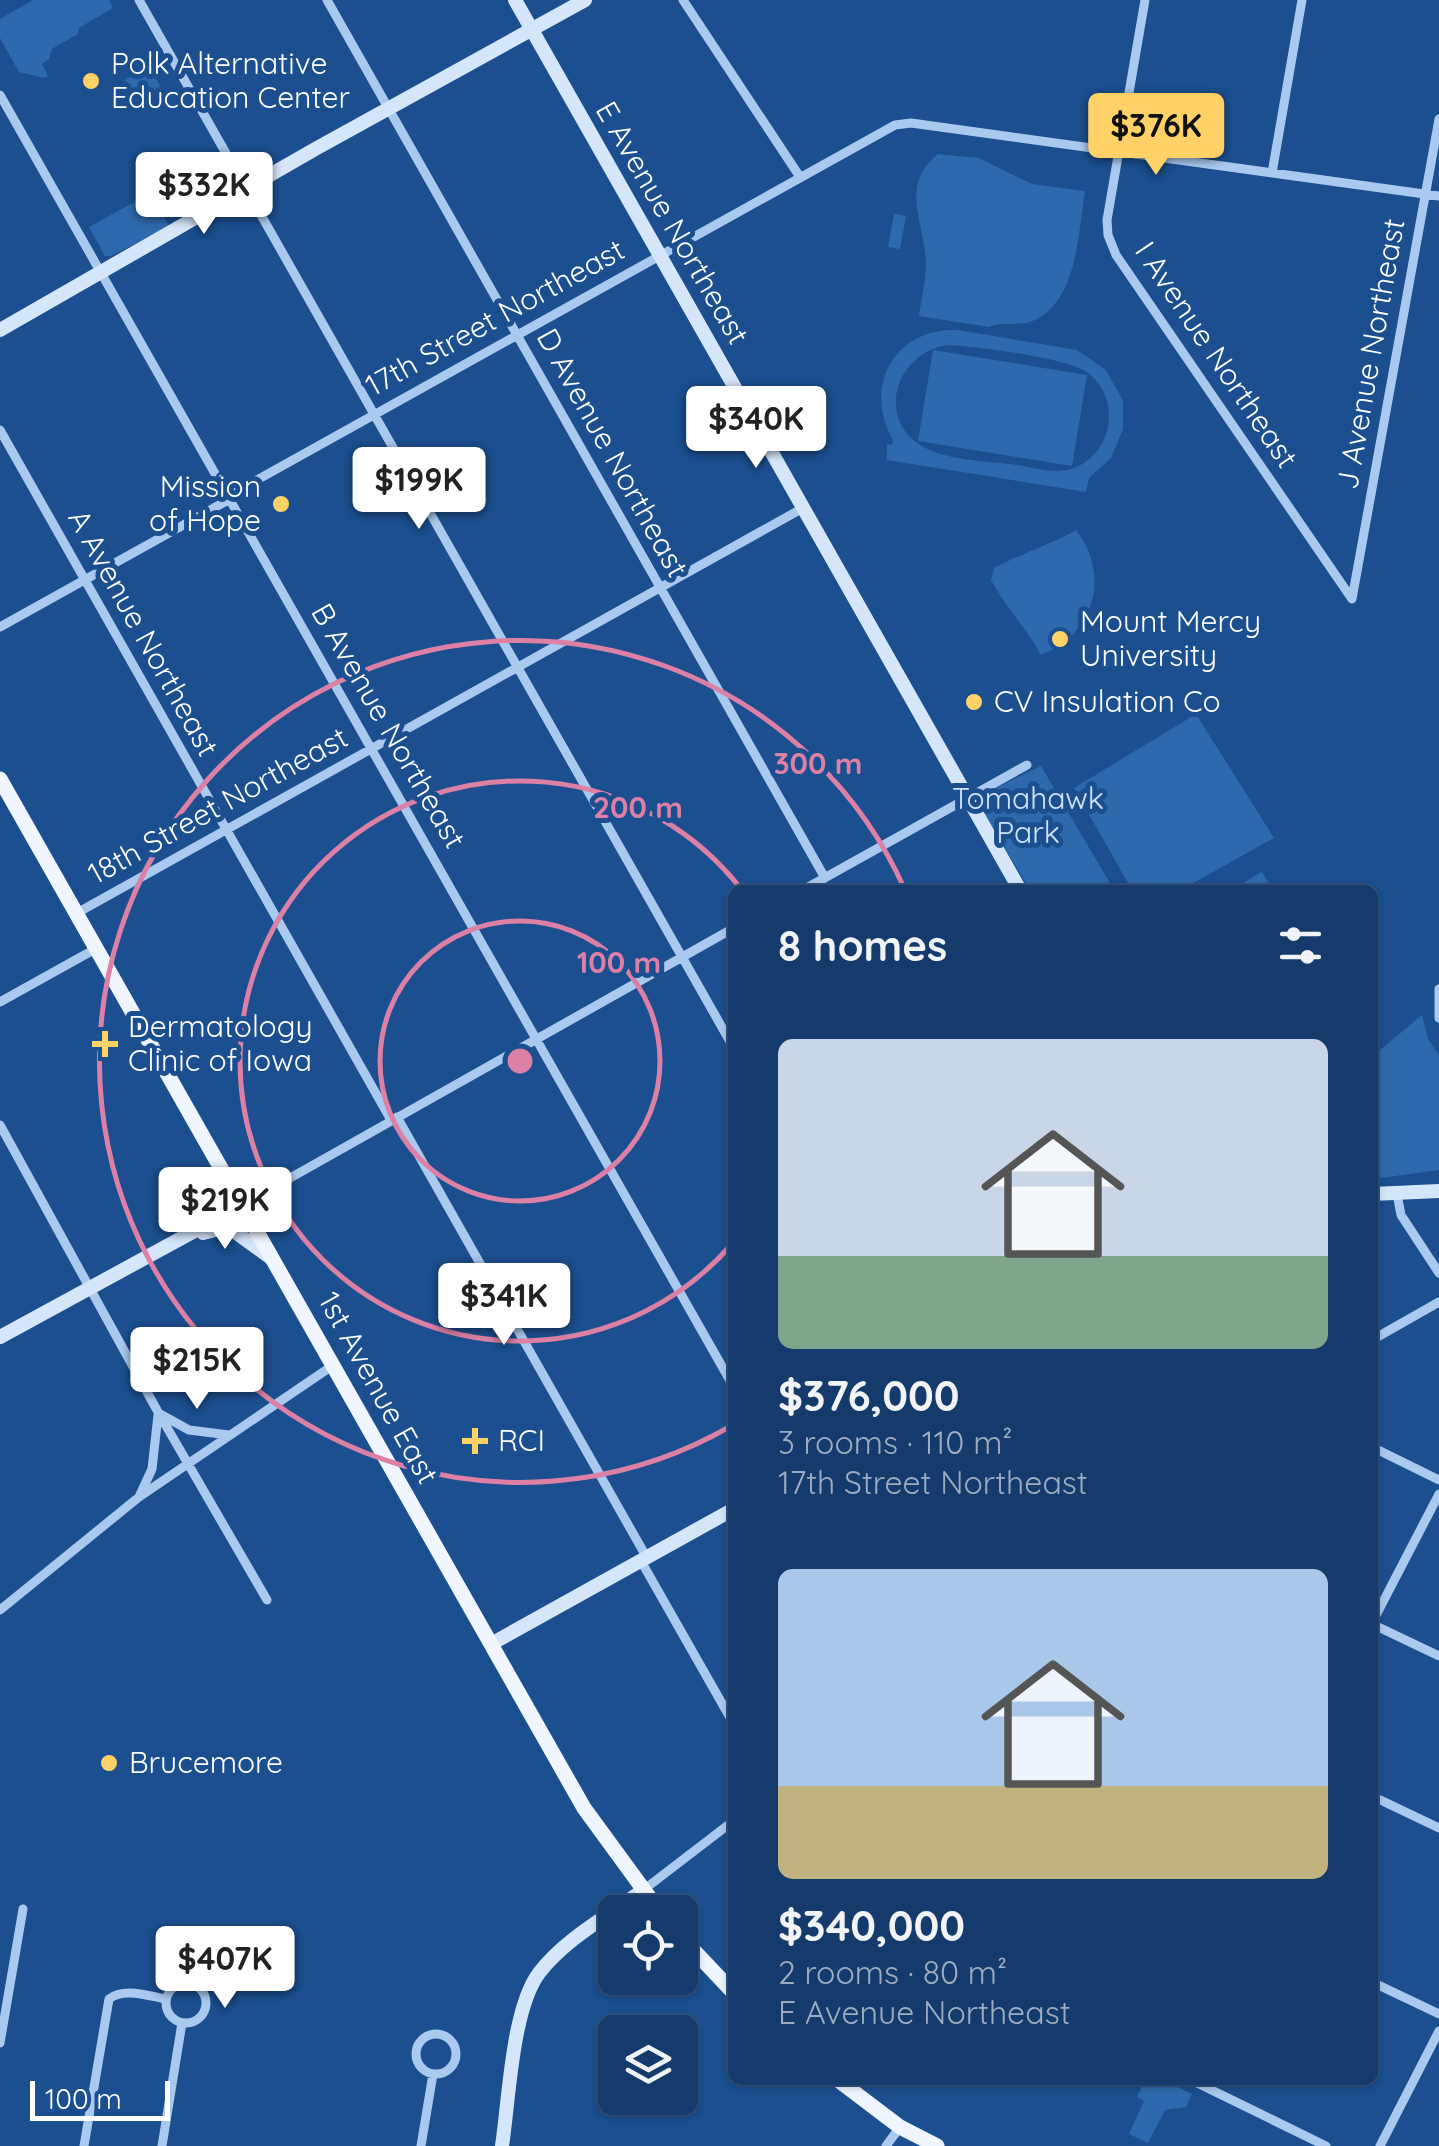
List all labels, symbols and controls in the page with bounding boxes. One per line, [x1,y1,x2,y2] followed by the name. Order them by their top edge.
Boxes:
[111,44,350,116] place label: Polk Alternative Education Center
[80,70,102,92] marker: Polk Alternative Education Center
[1086,93,1226,178] pin: $376K
[588,94,758,351] street label: E Avenue Northeast
[1110,105,1202,145] text: $376K
[134,152,274,237] pin: $332K
[158,164,250,204] text: $332K
[1327,215,1413,492] street label: J Avenue Northeast
[358,230,631,404] street label: 17th Street Northeast
[1127,234,1307,475] street label: I Avenue Northeast
[529,321,697,584] street label: D Avenue Northeast
[686,386,826,471] pin: $340K
[708,398,804,438] text: $340K
[349,447,489,532] pin: $199K
[375,459,463,499] text: $199K
[149,467,261,539] place label: Mission of Hope
[270,493,292,515] marker: Mission of Hope
[60,502,228,763] street label: A Avenue Northeast
[303,596,475,855] street label: B Avenue Northeast
[1080,602,1261,674] place label: Mount Mercy University
[1049,628,1071,650] marker: Mount Mercy University
[994,682,1221,720] place label: CV Insulation Co
[963,691,985,713] marker: CV Insulation Co
[81,718,354,892] street label: 18th Street Northeast
[773,744,863,782] text: 300 m
[952,779,1104,851] park label: Tomahawk Park
[593,788,683,826] text: 200 m
[1273,918,1328,973] icon: filters
[778,919,947,972] text: 8 homes
[577,943,661,981] text: 100 m
[128,1007,312,1079] place label: Dermatology Clinic of Iowa
[92,1031,118,1057] marker: Dermatology Clinic of Iowa
[502,1043,538,1079] centre of rings
[963,1104,1143,1284] icon: home
[155,1167,295,1252] pin: $219K
[181,1179,269,1219] text: $219K
[434,1263,574,1348] pin: $341K
[460,1275,548,1315] text: $341K
[310,1285,447,1490] street label: 1st Avenue East
[127,1327,267,1412] pin: $215K
[152,1339,242,1379] text: $215K
[778,1369,960,1422] text: $376,000
[498,1421,545,1459] place label: RCI
[778,1422,1012,1462] text: 3 rooms · 110 m²
[462,1428,488,1454] marker: RCI
[778,1462,1088,1502] text: 17th Street Northeast
[963,1634,1143,1814] icon: home
[129,1743,283,1781] place label: Brucemore
[98,1752,120,1774] marker: Brucemore
[598,1895,698,2115] map controls
[598,1895,698,1995] button: locate
[778,1899,965,1952] text: $340,000
[155,1926,295,2011] pin: $407K
[178,1938,272,1978] text: $407K
[778,1952,1007,1992] text: 2 rooms · 80 m²
[778,1992,1071,2032] text: E Avenue Northeast
[598,2015,698,2115] button: layers
[30,2076,170,2120] scale bar
[45,2081,122,2116] text: 100 m

